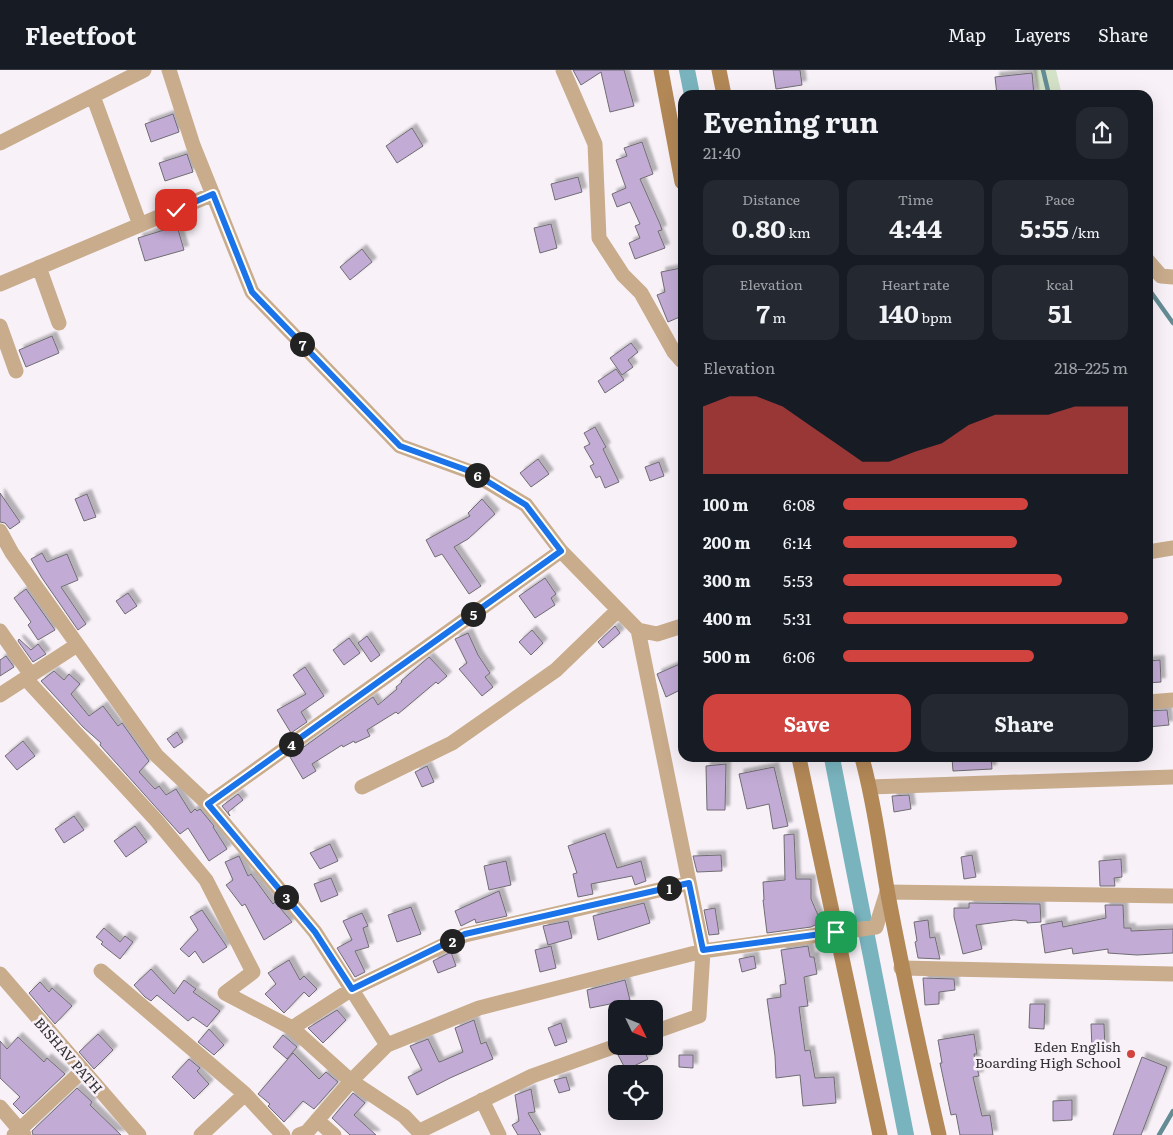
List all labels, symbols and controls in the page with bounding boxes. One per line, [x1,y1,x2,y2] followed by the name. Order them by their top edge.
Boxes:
[25,17,136,52] text: Fleetfoot
[948,21,986,48] text: Map
[1014,21,1070,48] text: Layers
[1098,21,1148,48] text: Share
[703,100,879,142] text: Evening run
[1076,107,1128,159] button: share
[703,140,741,164] text: 21:40
[155,189,197,231] pin
[742,189,800,209] text: Distance
[898,189,933,209] text: Time
[1045,189,1075,209] text: Pace
[162,196,190,224] icon: check
[732,209,786,246] text: 0.80
[889,209,942,246] text: 4:44
[1020,209,1069,246] text: 5:55
[786,222,810,242] text: km
[1069,222,1100,242] text: /km
[740,274,803,294] text: Elevation
[882,274,949,294] text: Heart rate
[1046,274,1074,294] text: kcal
[756,294,770,331] text: 7
[879,294,919,331] text: 140
[1048,294,1072,331] text: 51
[770,307,786,327] text: m
[919,307,952,327] text: bpm
[290,332,314,356] pin: 7
[299,334,306,354] text: 7
[703,355,775,379] text: Elevation
[1054,355,1128,379] text: 218–225 m
[464,462,490,488] pin: 6
[473,465,482,485] text: 6
[703,492,749,516] text: 100 m
[783,492,815,516] text: 6:08
[703,530,750,554] text: 200 m
[783,530,812,554] text: 6:14
[703,568,751,592] text: 300 m
[783,568,813,592] text: 5:53
[460,602,486,626] pin: 5
[470,604,477,624] text: 5
[703,606,752,630] text: 400 m
[783,606,811,630] text: 5:31
[703,644,751,668] text: 500 m
[783,644,815,668] text: 6:06
[703,694,911,752] button: Save
[921,694,1128,752] button: Share
[278,732,304,756] pin: 4
[287,734,296,754] text: 4
[656,876,682,900] pin: 1
[667,878,672,898] text: 1
[274,884,298,910] pin: 3
[283,887,290,907] text: 3
[815,911,857,953] pin
[822,918,850,946] icon: arrive
[440,928,464,954] pin: 2
[449,931,456,951] text: 2
[608,1000,662,1055] north arrow
[608,1000,663,1120] map controls
[30,1012,108,1098] street label: BISHAV PATH
[975,1036,1121,1072] place label: Eden English Boarding High School
[1125,1048,1137,1060] marker: Eden English Boarding High School
[608,1065,663,1120] button: locate

